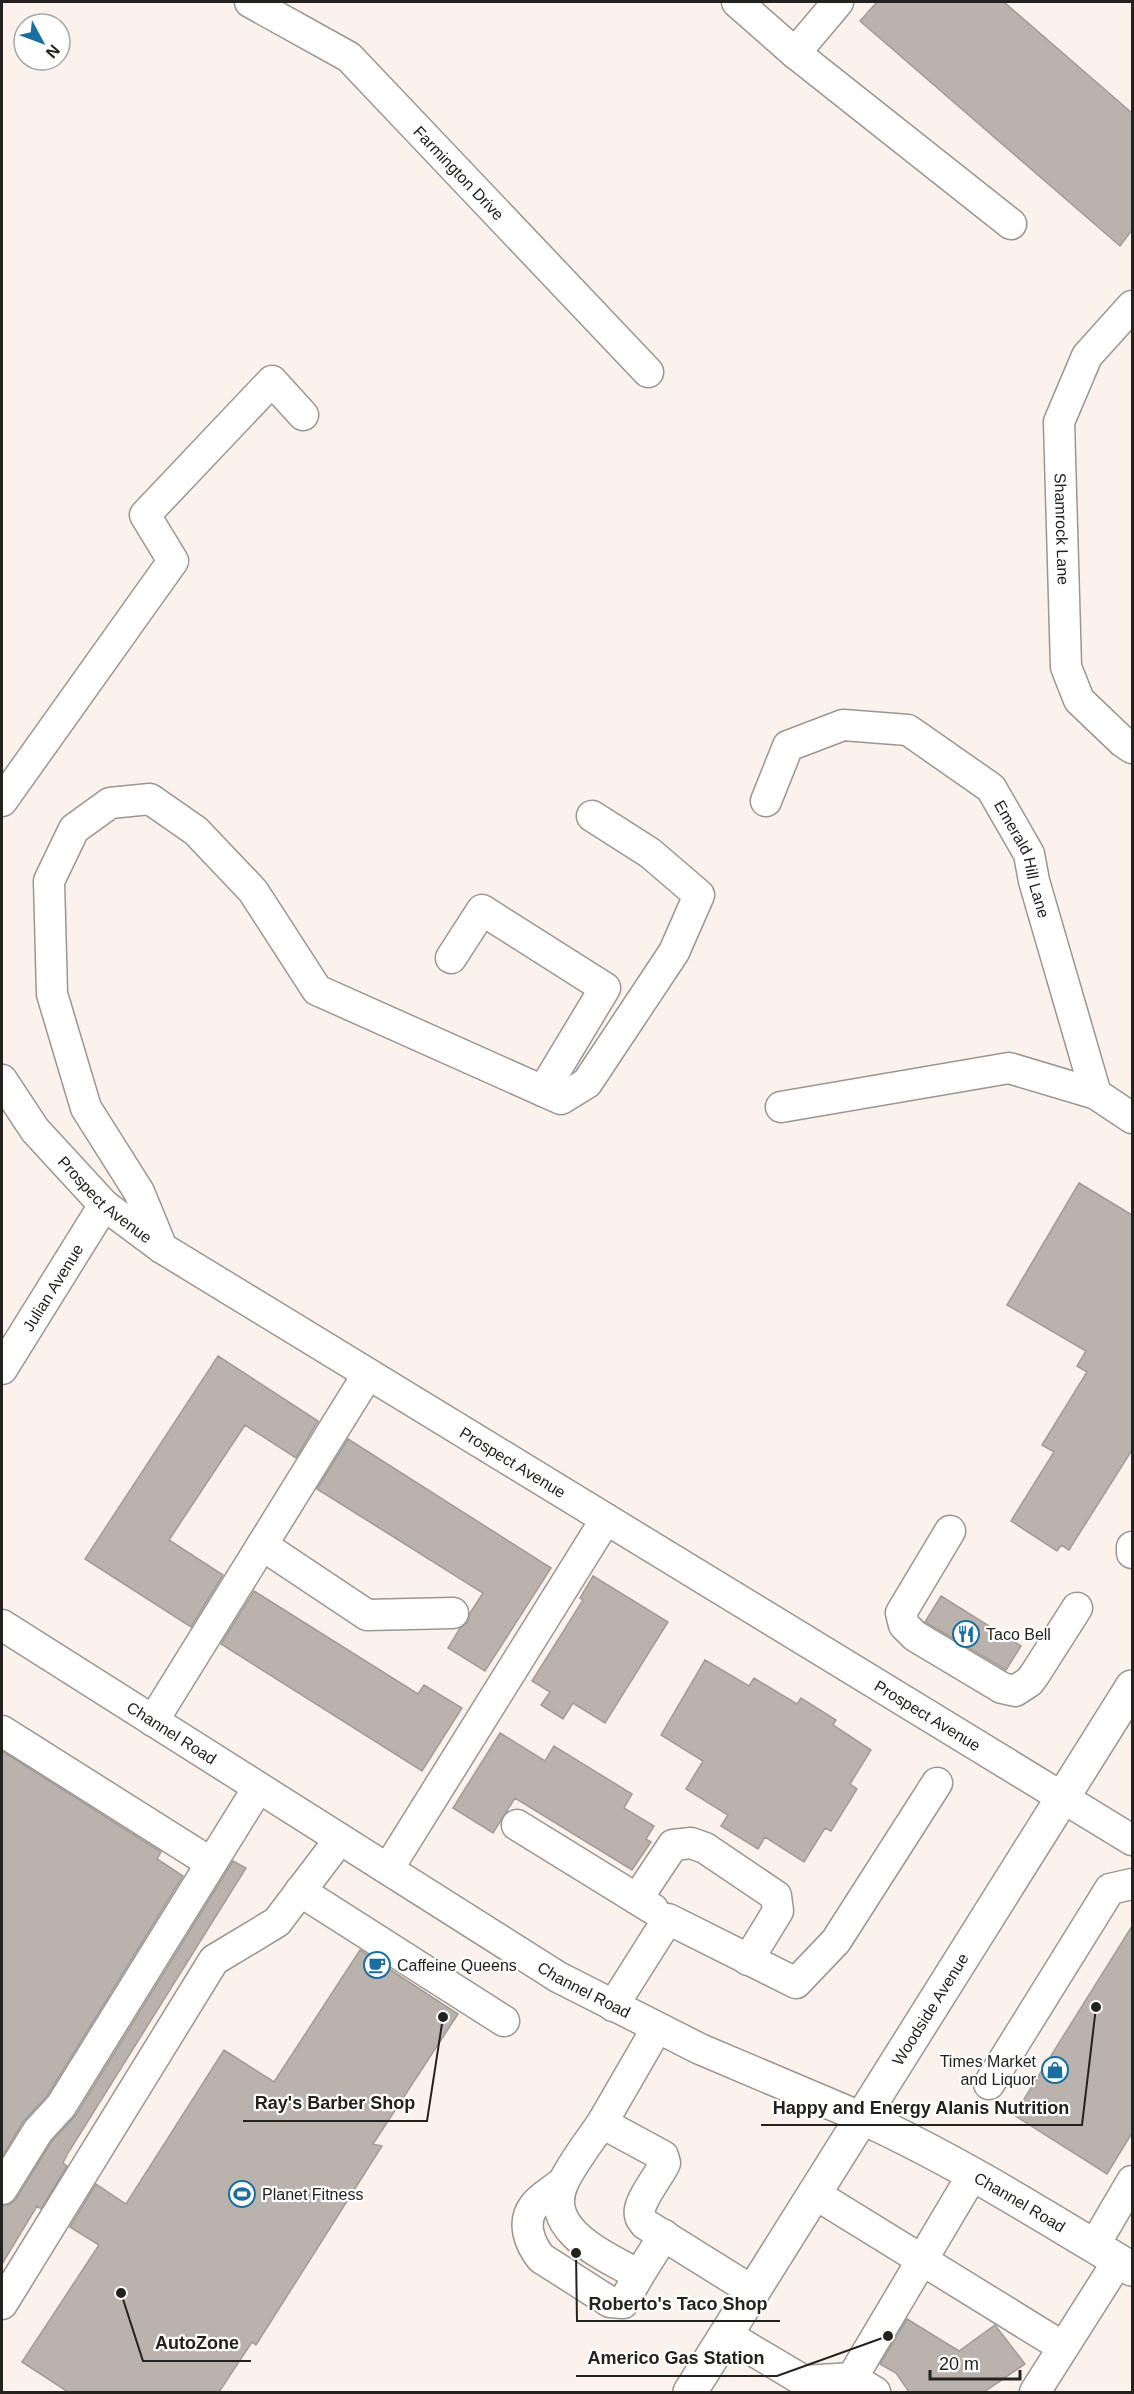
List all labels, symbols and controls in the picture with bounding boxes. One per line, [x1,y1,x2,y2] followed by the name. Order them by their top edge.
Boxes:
[12,12,72,72] north arrow
[43,42,63,61] text: N
[410,123,507,224] street label: Farmington Drive
[1051,473,1072,585] street label: Shamrock Lane
[991,797,1052,920] street label: Emerald Hill Lane
[55,1153,155,1247] street label: Prospect Avenue
[20,1241,87,1334] street label: Julian Avenue
[457,1424,569,1501] street label: Prospect Avenue
[951,1619,981,1649] restaurant icon: Taco Bell
[986,1626,1051,1643] place label: Taco Bell
[871,1677,983,1754] street label: Prospect Avenue
[124,1698,219,1768] street label: Channel Road
[362,1950,392,1980] cafe icon: Caffeine Queens
[889,1950,972,2068] street label: Woodside Avenue
[397,1957,517,1974] place label: Caffeine Queens
[534,1958,633,2021] street label: Channel Road
[940,2053,1037,2088] place label: Times Market and Liquor
[1040,2055,1070,2085] shop icon: Times Market and Liquor
[243,2085,427,2121] callout: Ray's Barber Shop
[761,2089,1082,2125] callout: Happy and Energy Alanis Nutrition
[255,2093,415,2113] text: Ray's Barber Shop
[773,2098,1069,2118] text: Happy and Energy Alanis Nutrition
[971,2169,1068,2236] street label: Channel Road
[227,2179,257,2209] sports icon: Planet Fitness
[262,2186,363,2203] place label: Planet Fitness
[577,2285,780,2321] callout: Roberto's Taco Shop
[589,2294,767,2314] text: Roberto's Taco Shop
[143,2325,251,2361] callout: AutoZone
[155,2333,239,2353] text: AutoZone
[576,2340,777,2376] callout: Americo Gas Station
[930,2343,1020,2381] scale bar
[587,2348,765,2368] text: Americo Gas Station
[939,2354,979,2374] text: 20 m

